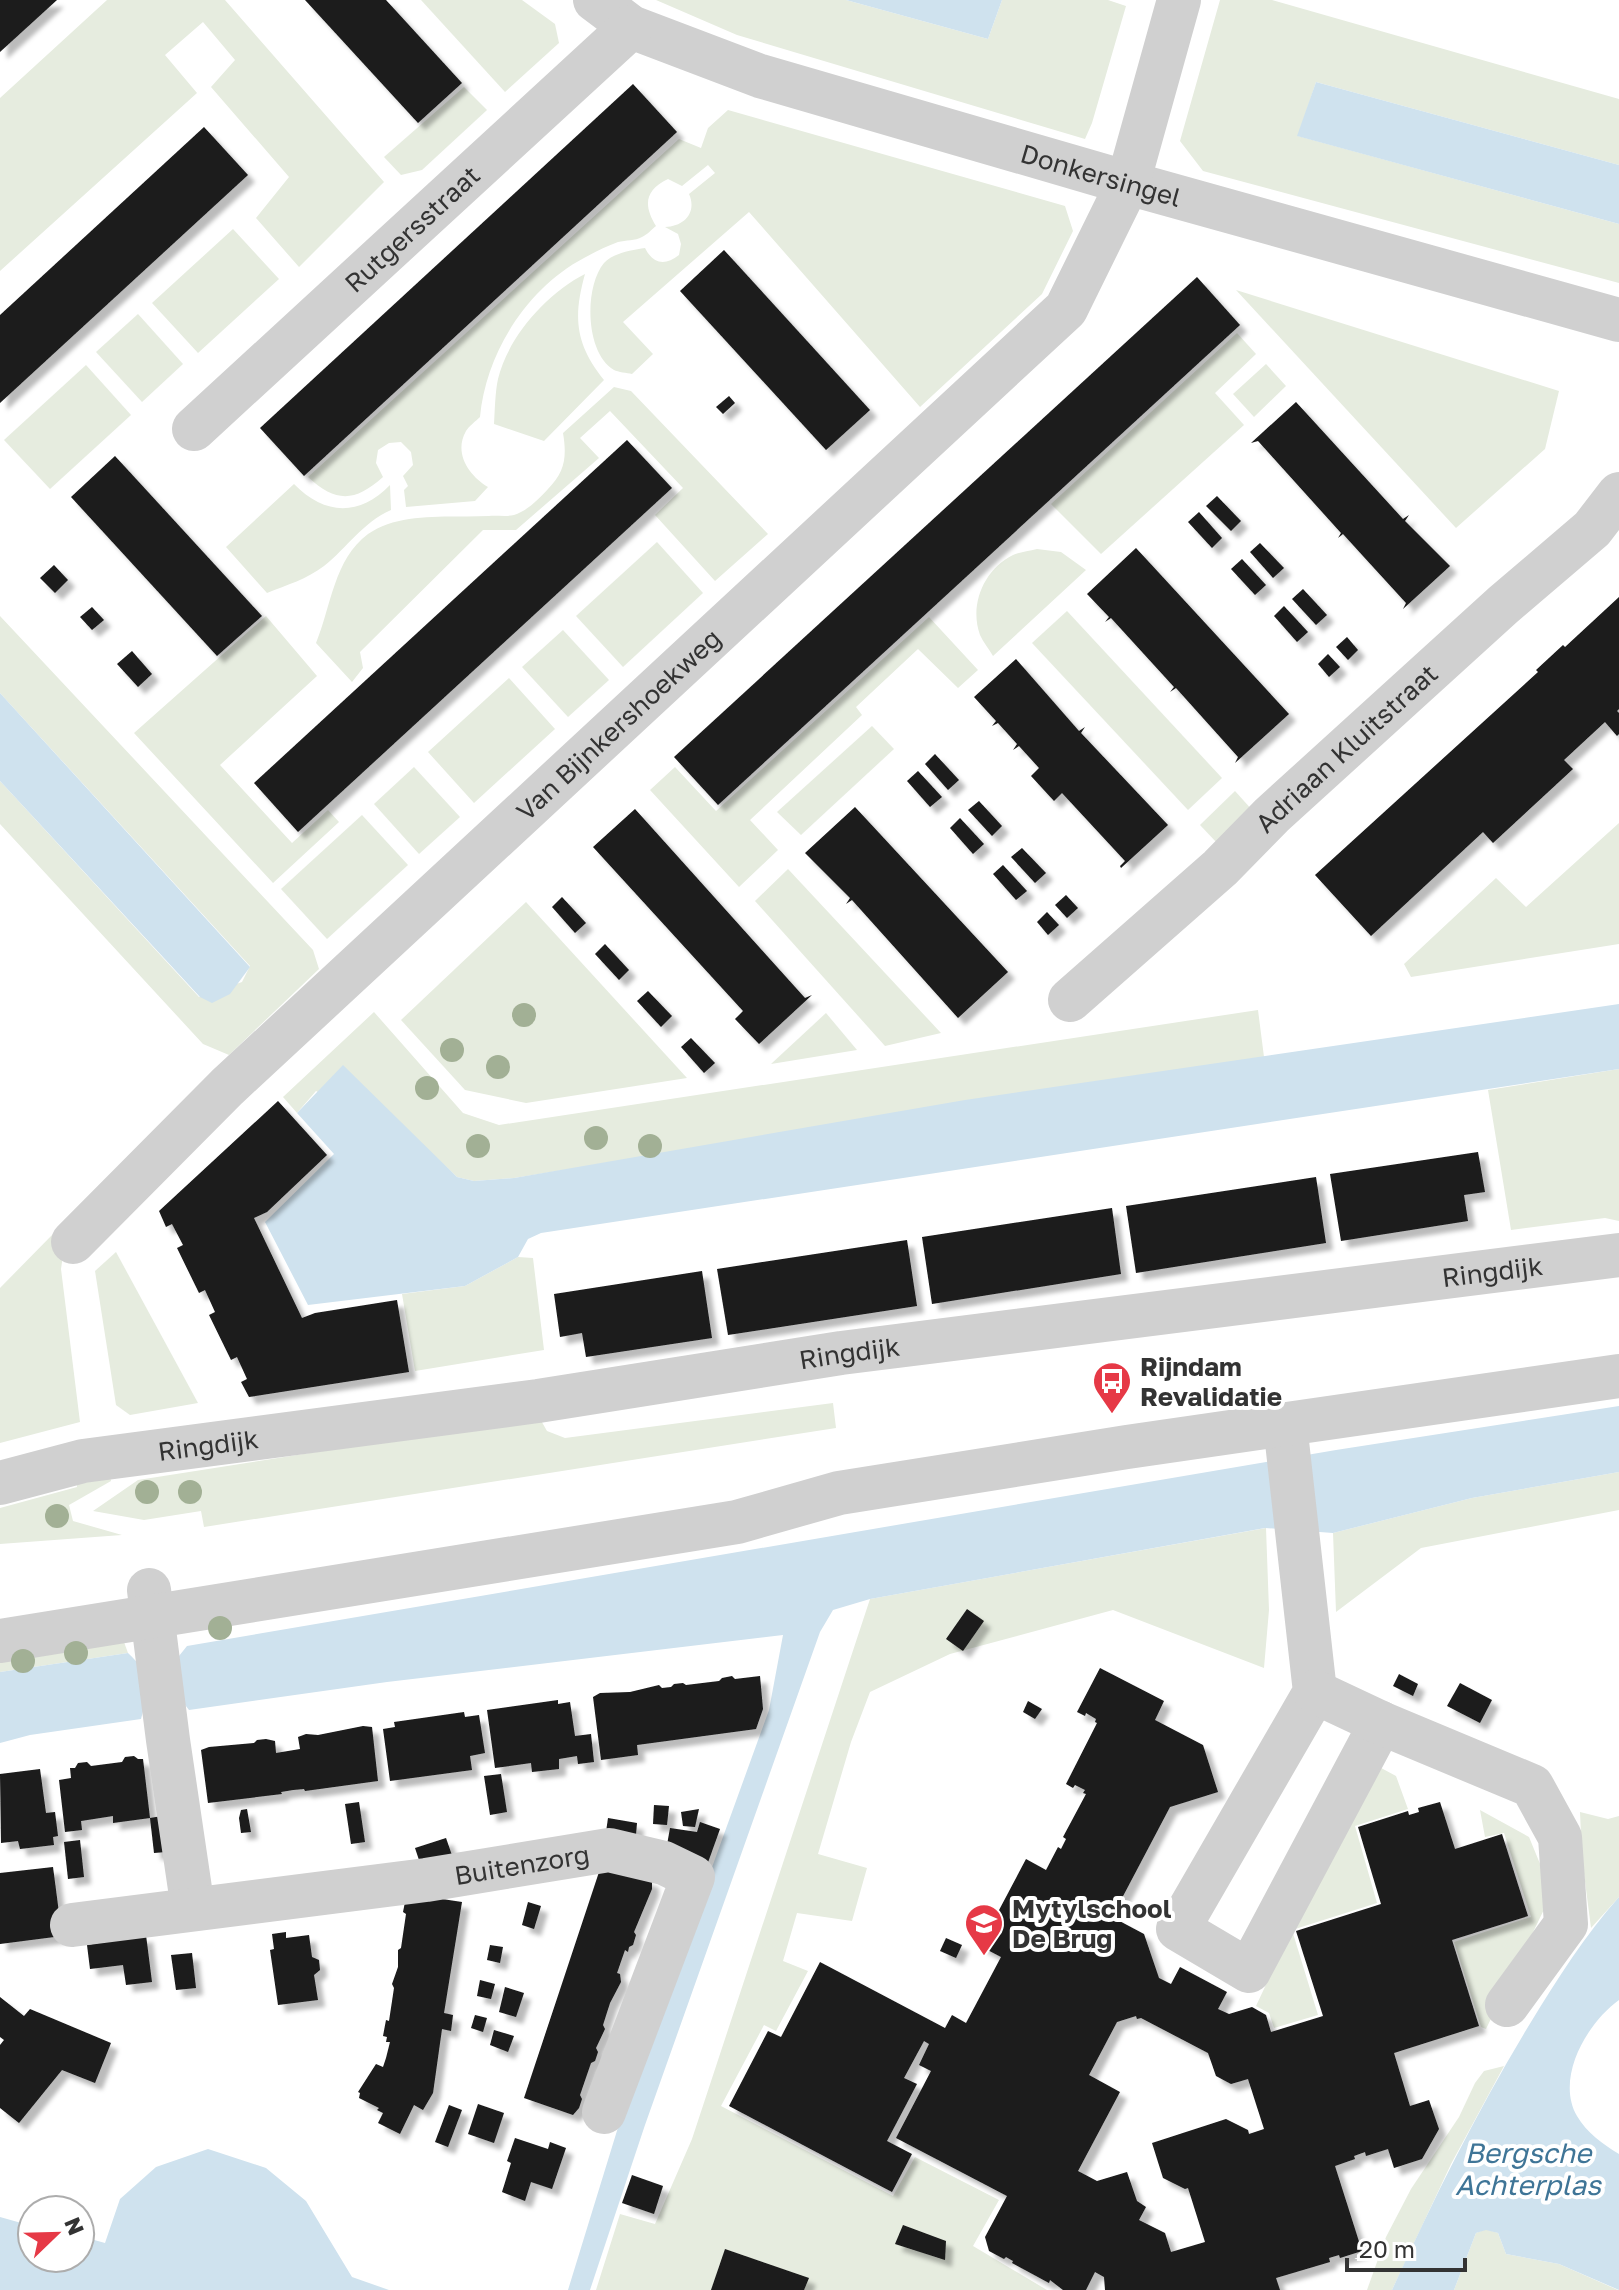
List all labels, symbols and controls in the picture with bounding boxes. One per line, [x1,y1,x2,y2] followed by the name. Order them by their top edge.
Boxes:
[1017,137,1185,213] street label: Donkersingel
[338,159,486,298] street label: Rutgersstraat
[510,622,727,826] street label: Van Bijnkershoekweg
[1249,657,1443,838] street label: Adriaan Kluitstraat
[1440,1249,1545,1293] street label: Ringdijk
[797,1330,902,1375] street label: Ringdijk
[1140,1351,1282,1412] place label: Rijndam Revalidatie
[1091,1360,1133,1415] bus stop icon: Rijndam Revalidatie
[156,1422,261,1466] street label: Ringdijk
[452,1838,592,1891] street label: Buitenzorg
[1012,1893,1172,1954] place label: Mytylschool De Brug
[963,1902,1005,1957] school or university icon: Mytylschool De Brug
[1455,2136,1602,2201] water label: Bergsche Achterplas
[16,2194,96,2274] north arrow
[59,2213,91,2239] text: N
[1347,2222,1465,2272] scale bar
[1359,2234,1415,2263] text: 20 m

